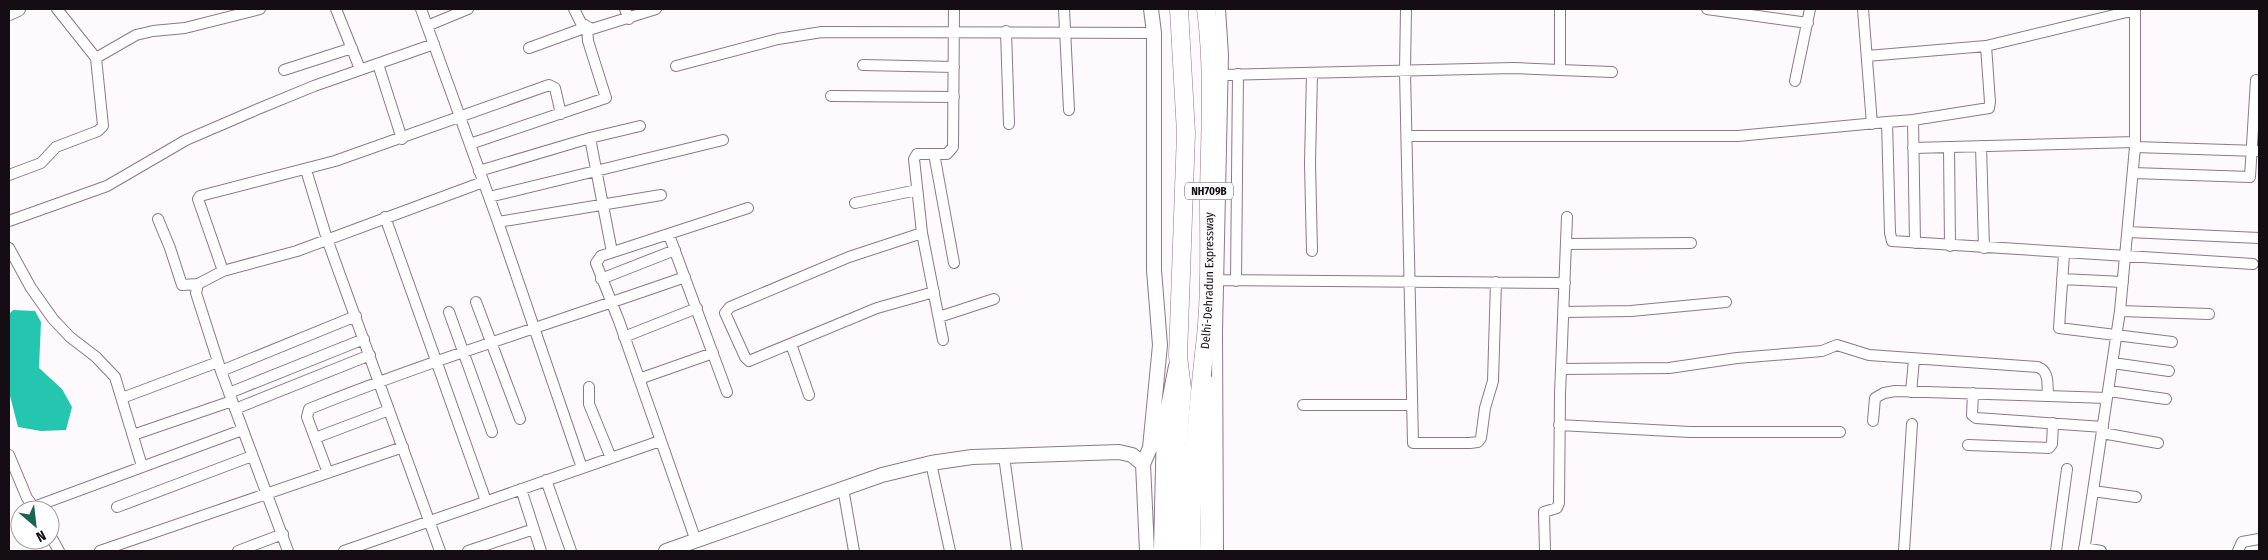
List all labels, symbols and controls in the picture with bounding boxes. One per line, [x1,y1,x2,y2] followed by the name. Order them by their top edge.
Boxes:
[1185,182,1233,200] road number: NH709B
[1198,211,1216,350] street label: Delhi-Dehradun Expressway
[10,500,60,550] north arrow
[33,527,49,546] text: N

